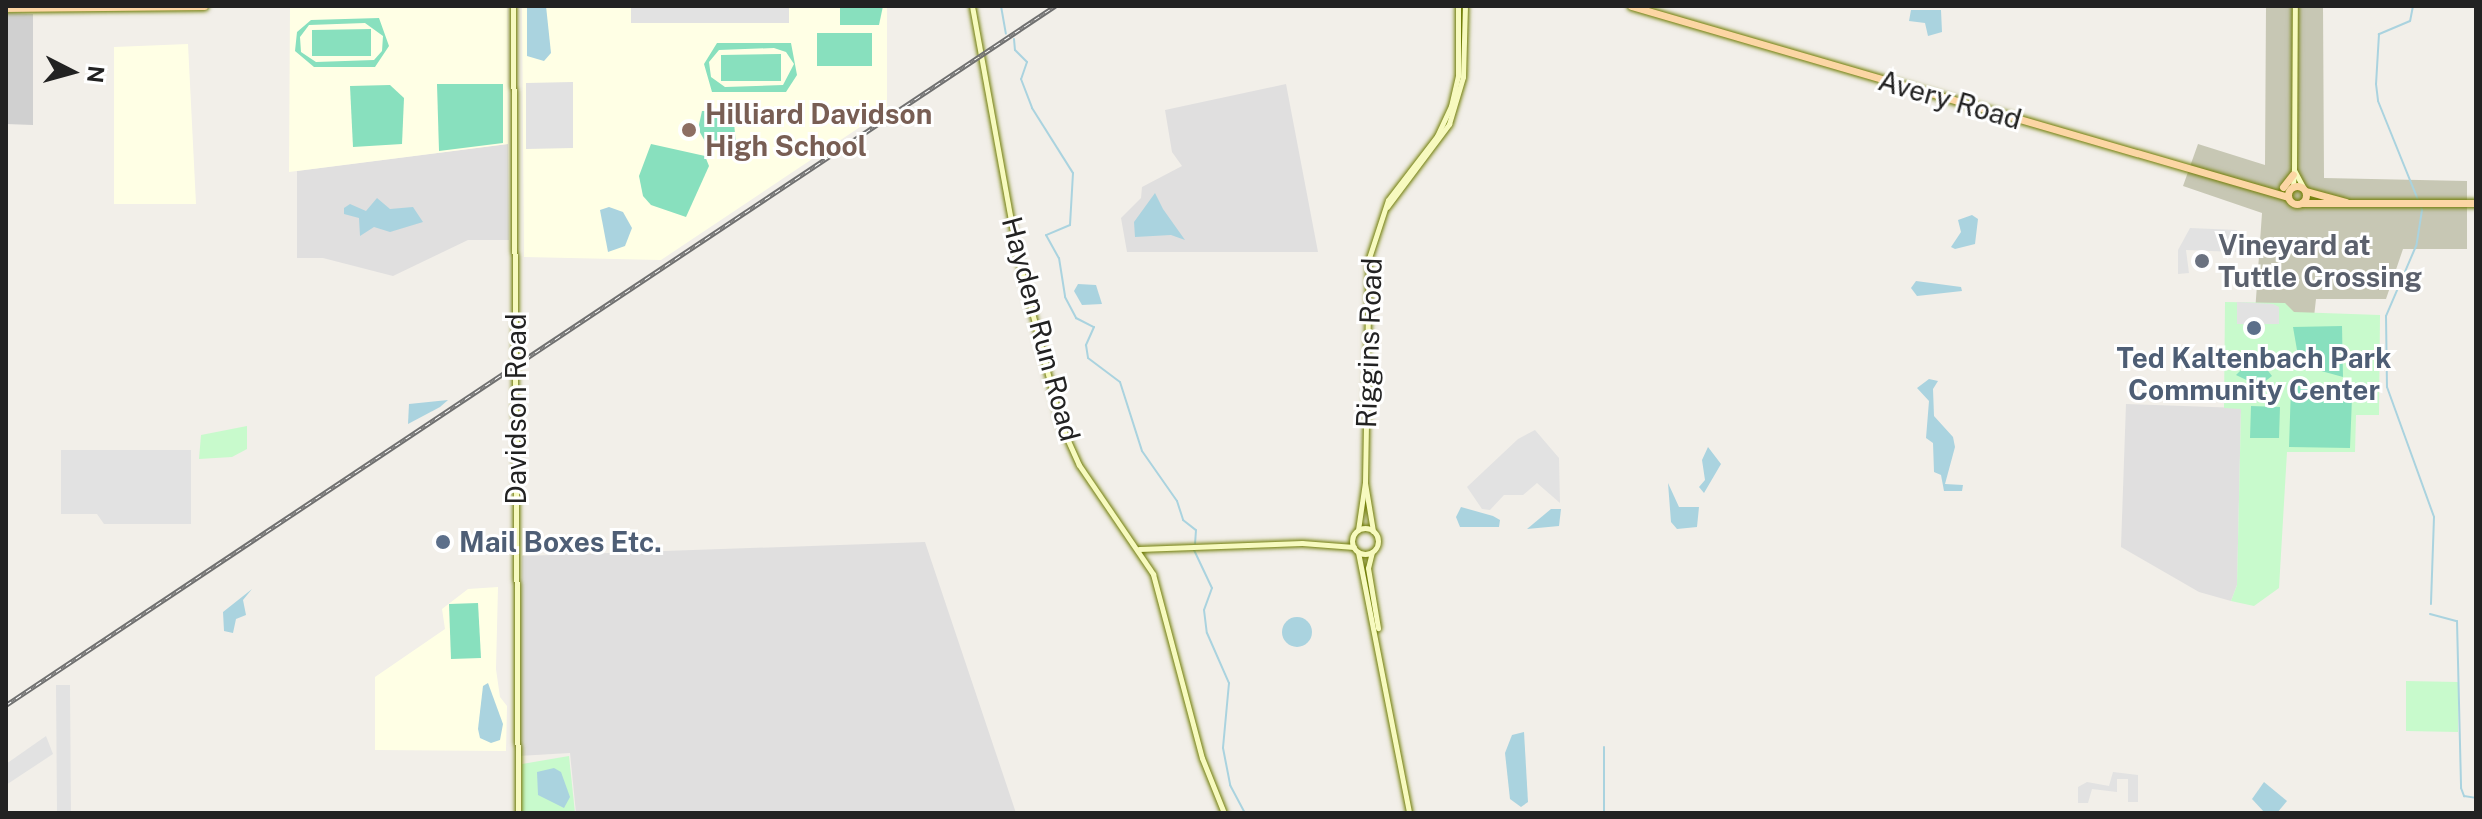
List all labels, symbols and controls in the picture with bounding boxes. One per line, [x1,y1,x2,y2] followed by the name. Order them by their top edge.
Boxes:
[32,32,112,112] north arrow
[1875,64,2025,136] street label: Avery Road
[82,65,110,84] text: N
[705,97,932,163] place label: Hilliard Davidson High School
[680,121,698,139] marker: Hilliard Davidson High School
[995,213,1087,445] street label: Hayden Run Road
[2218,228,2422,294] place label: Vineyard at Tuttle Crossing
[2193,252,2211,270] marker: Vineyard at Tuttle Crossing
[1349,257,1389,429] street label: Riggins Road
[499,313,533,505] street label: Davidson Road
[2245,319,2263,337] marker: Ted Kaltenbach Park Community Center
[2117,341,2391,407] place label: Ted Kaltenbach Park Community Center
[459,525,662,559] place label: Mail Boxes Etc.
[434,533,452,551] marker: Mail Boxes Etc.

